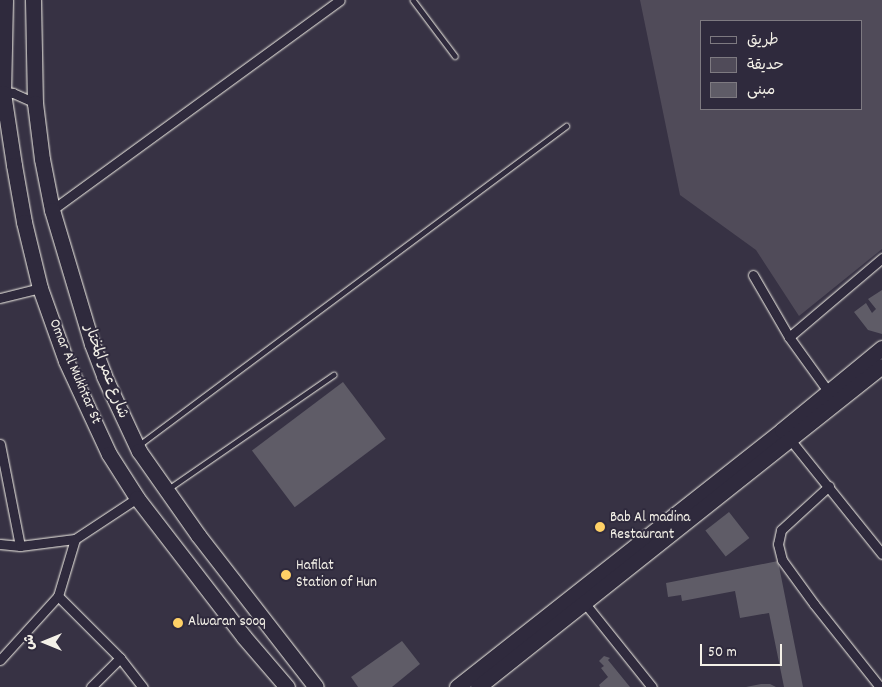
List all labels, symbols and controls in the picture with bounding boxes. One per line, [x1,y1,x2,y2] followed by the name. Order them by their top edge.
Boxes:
[700,20,862,110] legend
[747,30,779,52] text: طريق
[747,55,784,77] text: حديقة
[747,80,775,102] text: مبنى
[44,317,104,427] street label: Omar Al Mukhtar St
[79,323,131,421] street label: شارع عمر المختار
[610,509,690,544] place label: Bab Al madina Restaurant
[594,521,606,533] marker: Bab Al madina Restaurant
[296,557,377,592] place label: Hafilat Station of Hun
[280,569,292,581] marker: Hafilat Station of Hun
[188,614,266,632] place label: Alwaran sooq
[20,617,70,667] north arrow
[172,617,184,629] marker: Alwaran sooq
[20,634,40,650] text: ش
[702,634,784,666] scale bar
[708,642,737,664] text: 50 m

